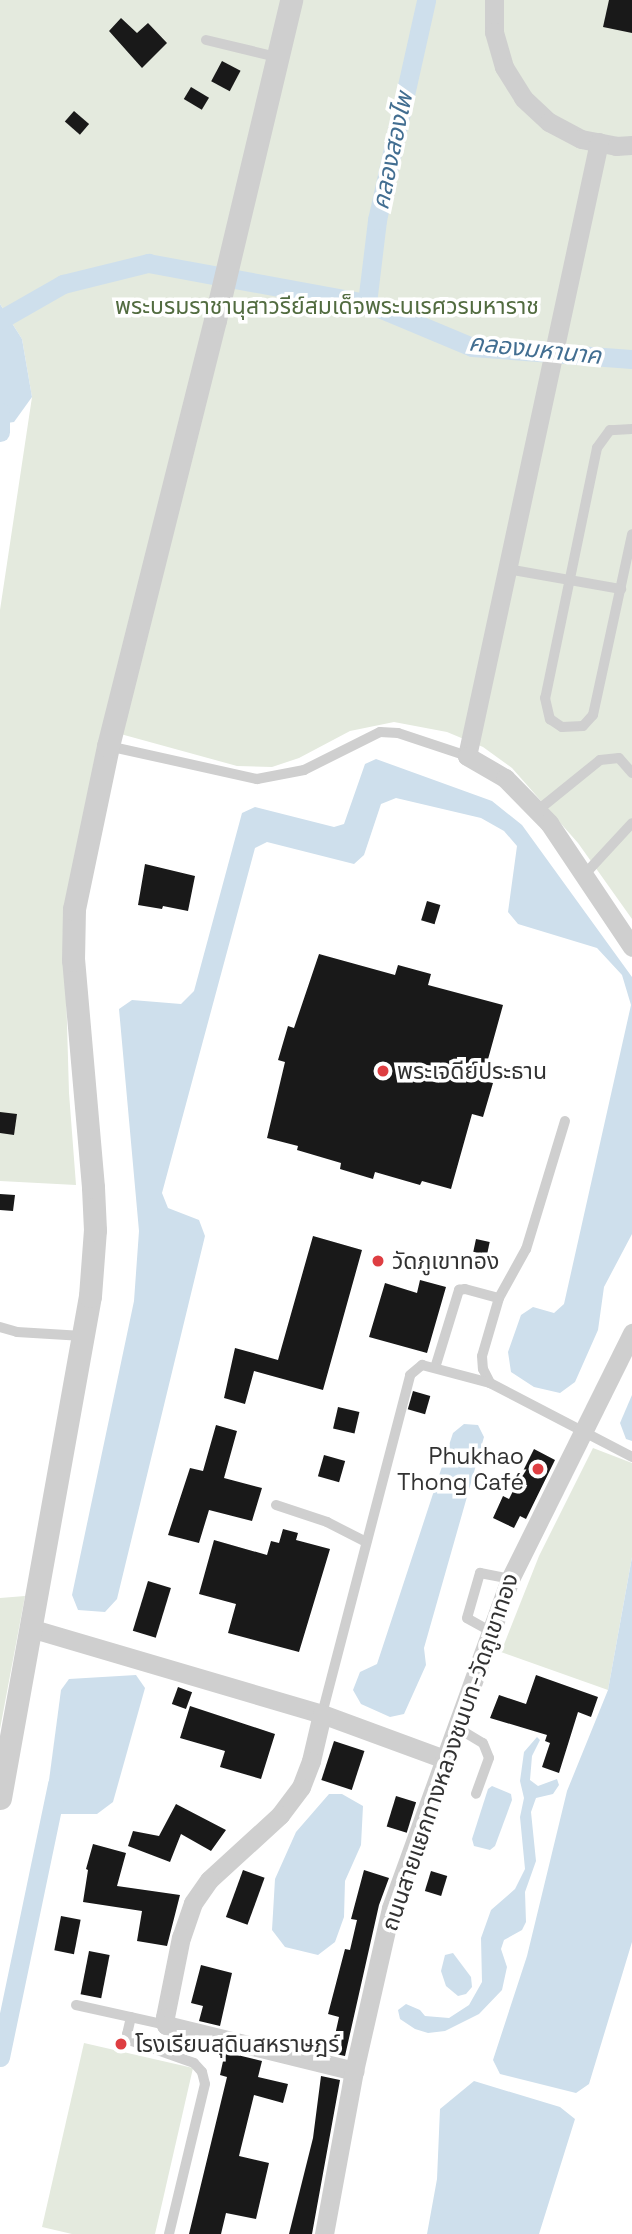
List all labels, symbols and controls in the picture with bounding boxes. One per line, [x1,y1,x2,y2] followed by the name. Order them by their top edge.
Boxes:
[366,90,418,212] water label: คลองสองไพ
[115,292,539,320] park label: พระบรมราชานุสาวรีย์สมเด็จพระนเรศวรมหาราช
[467,328,603,370] water label: คลองมหานาค
[397,1057,547,1085] place label: พระเจดีย์ประธาน
[375,1063,391,1079] marker: พระเจดีย์ประธาน
[392,1247,499,1275] place label: วัดภูเขาทอง
[370,1253,386,1269] marker: วัดภูเขาทอง
[397,1442,524,1496] place label: Phukhao Thong Café
[530,1461,546,1477] marker: Phukhao Thong Café
[376,1570,524,1934] street label: ถนนสายแยกทางหลวงชนบท-วัดภูเขาทอง
[135,2030,339,2058] place label: โรงเรียนสุดินสหราษฎร์
[113,2036,129,2052] marker: โรงเรียนสุดินสหราษฎร์

